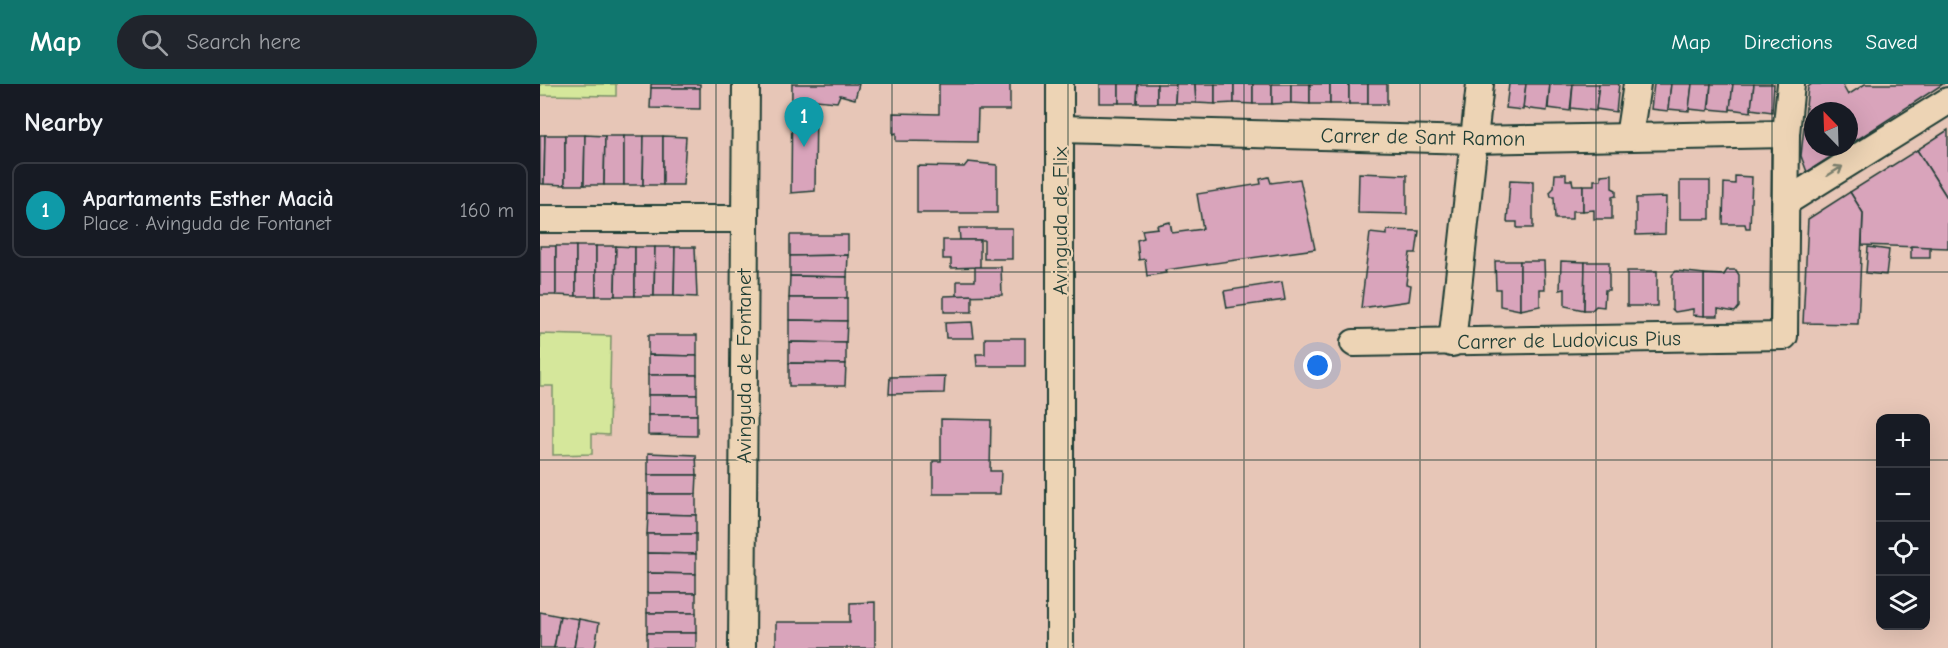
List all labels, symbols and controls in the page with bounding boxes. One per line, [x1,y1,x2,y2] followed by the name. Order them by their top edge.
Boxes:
[117,15,537,69] search box
[30,26,81,58] text: Map
[138,26,171,59] icon: search
[186,29,301,55] text: Search here
[1671,30,1711,54] text: Map
[1744,30,1833,54] text: Directions
[1866,30,1918,54] text: Saved
[784,98,824,147] pin: 1
[1804,102,1858,156] north arrow
[24,108,103,138] text: Nearby
[1320,123,1526,151] street label: Carrer de Sant Ramon
[1048,147,1072,295] street label: Avinguda de Flix
[1826,165,1843,177] one-way arrow
[83,186,334,212] text: Apartaments Esther Macià
[42,199,49,222] text: 1
[460,199,514,222] text: 160 m
[83,212,331,235] text: Place · Avinguda de Fontanet
[732,268,756,463] street label: Avinguda de Fontanet
[1457,326,1681,354] street label: Carrer de Ludovicus Pius
[1303,351,1332,380] your location
[1876,414,1930,630] map controls
[1876,414,1930,468] button: +
[1876,468,1930,522] button: −
[1876,522,1930,576] button: locate
[1876,576,1930,630] button: layers

